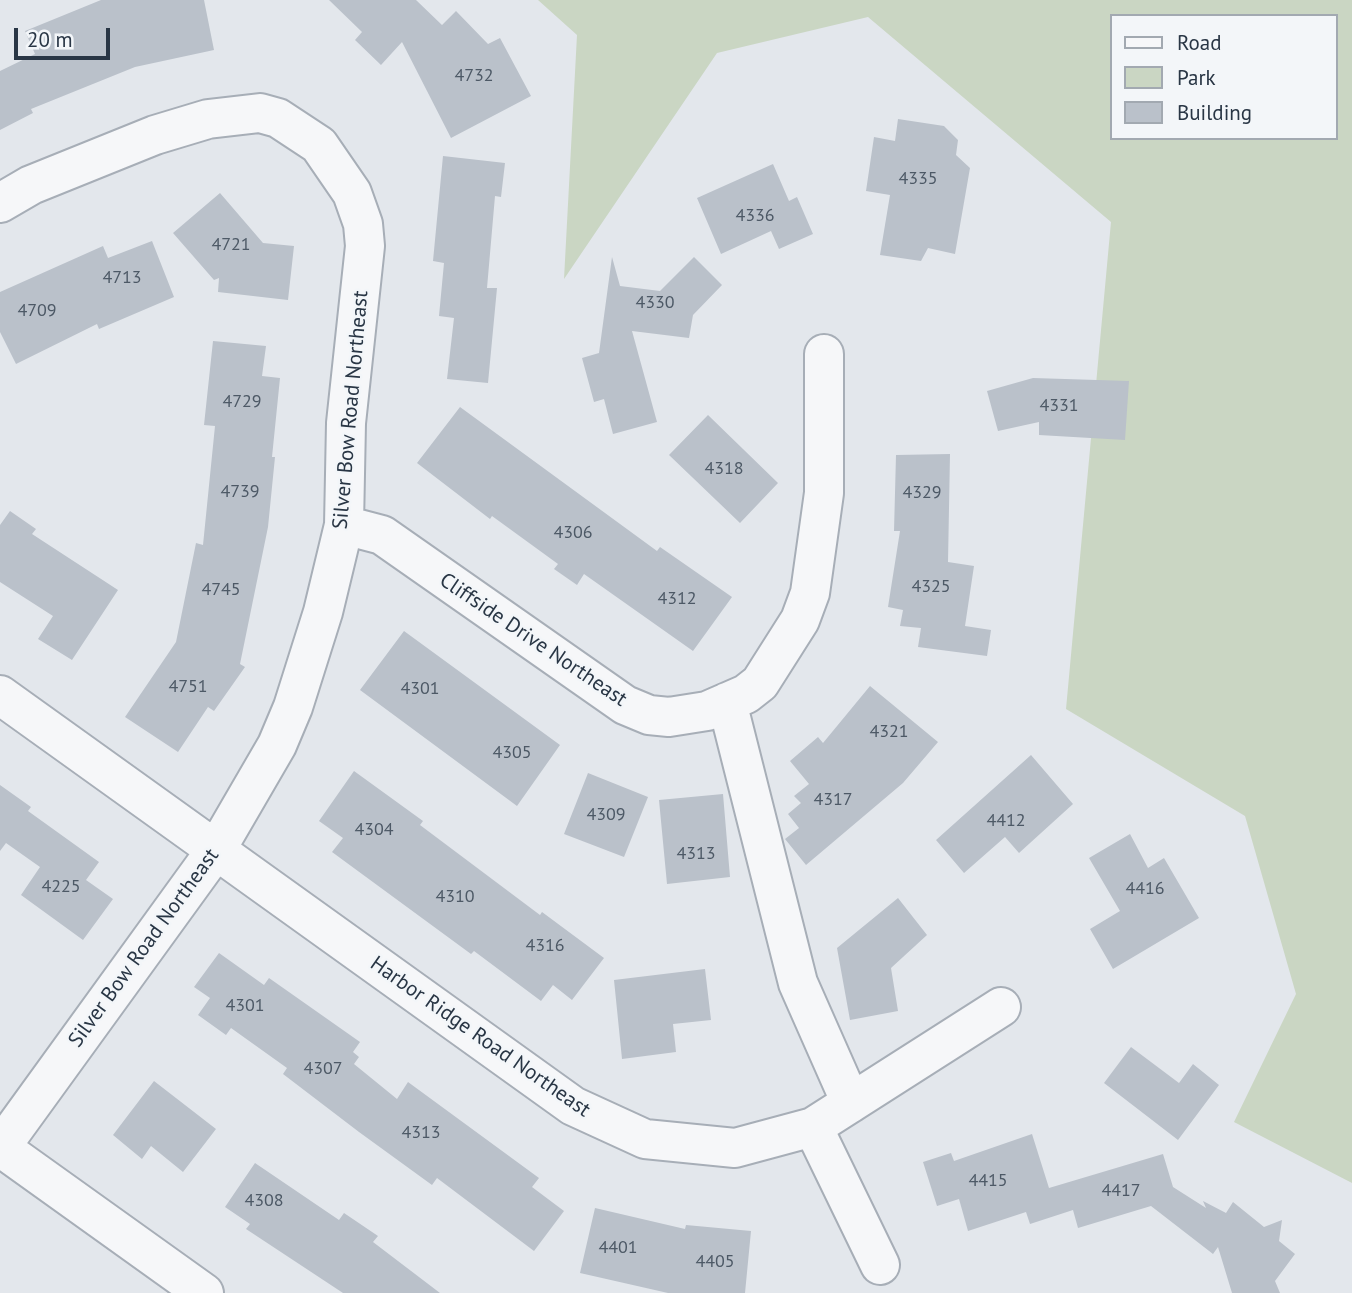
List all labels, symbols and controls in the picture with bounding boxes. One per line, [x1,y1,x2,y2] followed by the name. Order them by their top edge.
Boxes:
[18,14,114,58] scale bar
[1110,14,1338,140] legend
[27,26,73,53] text: 20 m
[1177,29,1221,56] text: Road
[1177,64,1216,91] text: Park
[454,65,494,87] house number: 4732
[1177,99,1252,126] text: Building
[898,168,938,190] house number: 4335
[735,205,775,227] house number: 4336
[211,234,251,256] house number: 4721
[102,267,142,289] house number: 4713
[328,290,374,530] street label: Silver Bow Road Northeast
[635,292,675,314] house number: 4330
[17,300,57,322] house number: 4709
[222,391,262,413] house number: 4729
[1039,395,1079,417] house number: 4331
[704,458,744,480] house number: 4318
[220,481,260,503] house number: 4739
[902,482,942,504] house number: 4329
[553,522,593,544] house number: 4306
[434,568,632,712] street label: Cliffside Drive Northeast
[911,576,951,598] house number: 4325
[201,579,241,601] house number: 4745
[657,588,697,610] house number: 4312
[168,676,208,698] house number: 4751
[400,678,440,700] house number: 4301
[869,721,909,743] house number: 4321
[492,742,532,764] house number: 4305
[813,789,853,811] house number: 4317
[586,804,626,826] house number: 4309
[986,810,1026,832] house number: 4412
[354,819,394,841] house number: 4304
[676,843,716,865] house number: 4313
[63,844,225,1052] street label: Silver Bow Road Northeast
[41,876,81,898] house number: 4225
[1125,878,1165,900] house number: 4416
[435,886,475,908] house number: 4310
[525,935,565,957] house number: 4316
[365,951,595,1123] street label: Harbor Ridge Road Northeast
[225,995,265,1017] house number: 4301
[303,1058,343,1080] house number: 4307
[401,1122,441,1144] house number: 4313
[968,1170,1008,1192] house number: 4415
[1101,1180,1141,1202] house number: 4417
[244,1190,284,1212] house number: 4308
[598,1237,638,1259] house number: 4401
[695,1251,735,1273] house number: 4405

